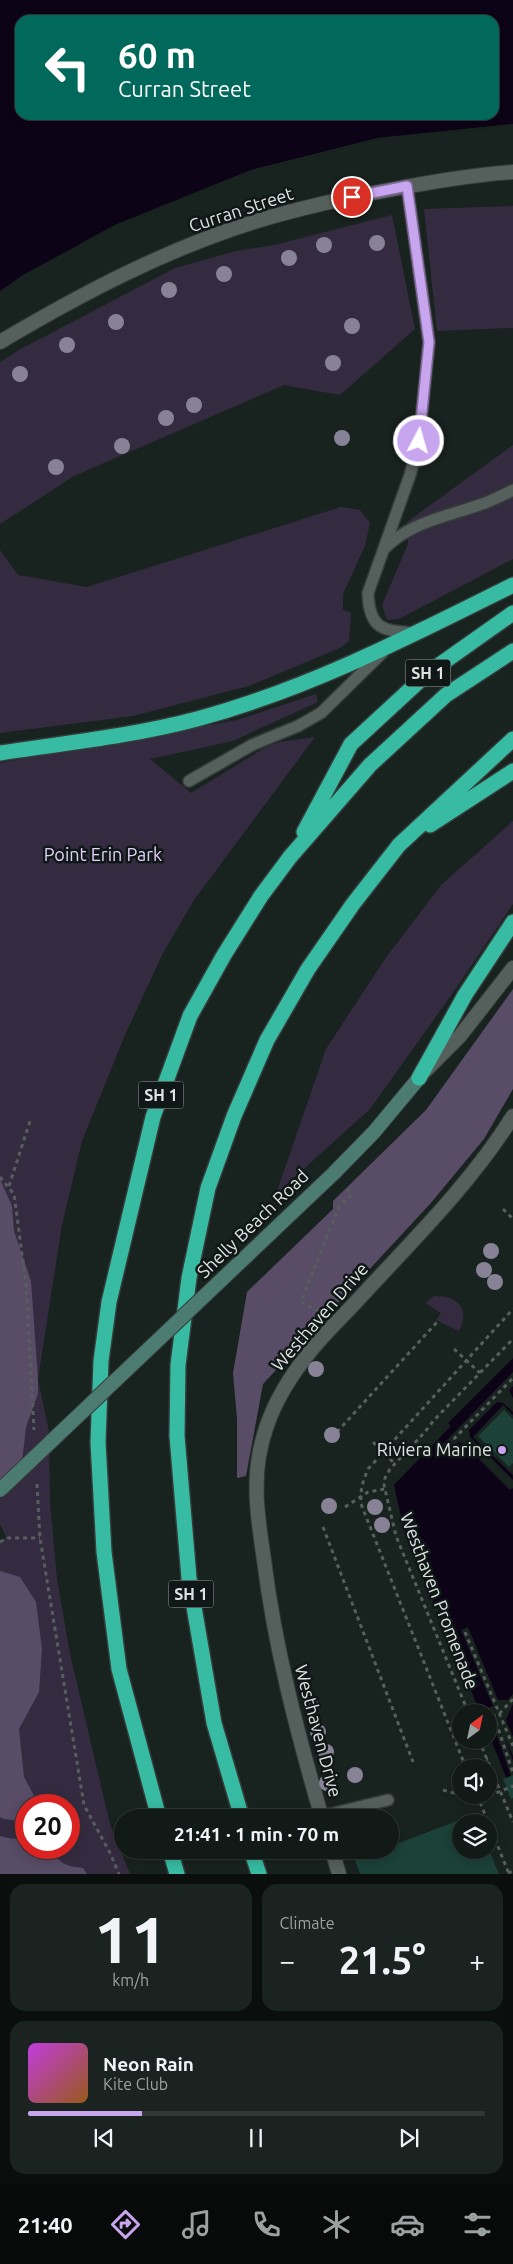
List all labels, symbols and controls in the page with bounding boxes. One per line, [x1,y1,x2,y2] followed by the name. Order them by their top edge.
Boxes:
[35,35,100,100] icon: left
[118,35,196,75] text: 60 m
[118,76,251,101] text: Curran Street
[331,176,373,218] pin
[186,183,295,235] street label: Curran Street
[338,183,366,211] icon: arrive
[392,414,444,466] position arrow
[406,660,450,686] road number: SH 1
[44,844,162,864] park label: Point Erin Park
[138,1082,184,1108] road number: SH 1
[193,1165,312,1281] street label: Shelly Beach Road
[267,1258,372,1374] street label: Westhaven Drive
[377,1439,492,1459] place label: Riviera Marine
[496,1444,508,1456] marker: Riviera Marine
[397,1510,483,1692] street label: Westhaven Promenade
[168,1580,214,1608] road number: SH 1
[292,1662,346,1799] street label: Westhaven Drive
[452,1704,498,1749] north arrow
[452,1704,497,1859] map controls
[452,1759,497,1804] button: sound
[15,1794,80,1859] speed limit sign: 20
[452,1814,497,1859] button: layers
[174,1823,339,1845] text: 21:41 · 1 min · 70 m
[94,1902,167,1975] text: 11
[280,1914,335,1932] text: Climate
[339,1939,426,1981] text: 21.5°
[280,1945,295,1976] text: −
[469,1945,485,1976] text: +
[112,1971,149,1989] text: km/h
[103,2053,194,2075] text: Neon Rain
[103,2075,168,2093] text: Kite Club
[90,2124,118,2152] icon: previous
[242,2124,270,2152] icon: pause
[395,2124,423,2152] icon: next
[108,2207,143,2242] icon: directions
[179,2207,214,2242] icon: music
[249,2207,284,2242] icon: phone
[319,2207,354,2242] icon: climate
[390,2207,425,2242] icon: car
[460,2207,495,2242] icon: filters
[18,2212,73,2237] text: 21:40

